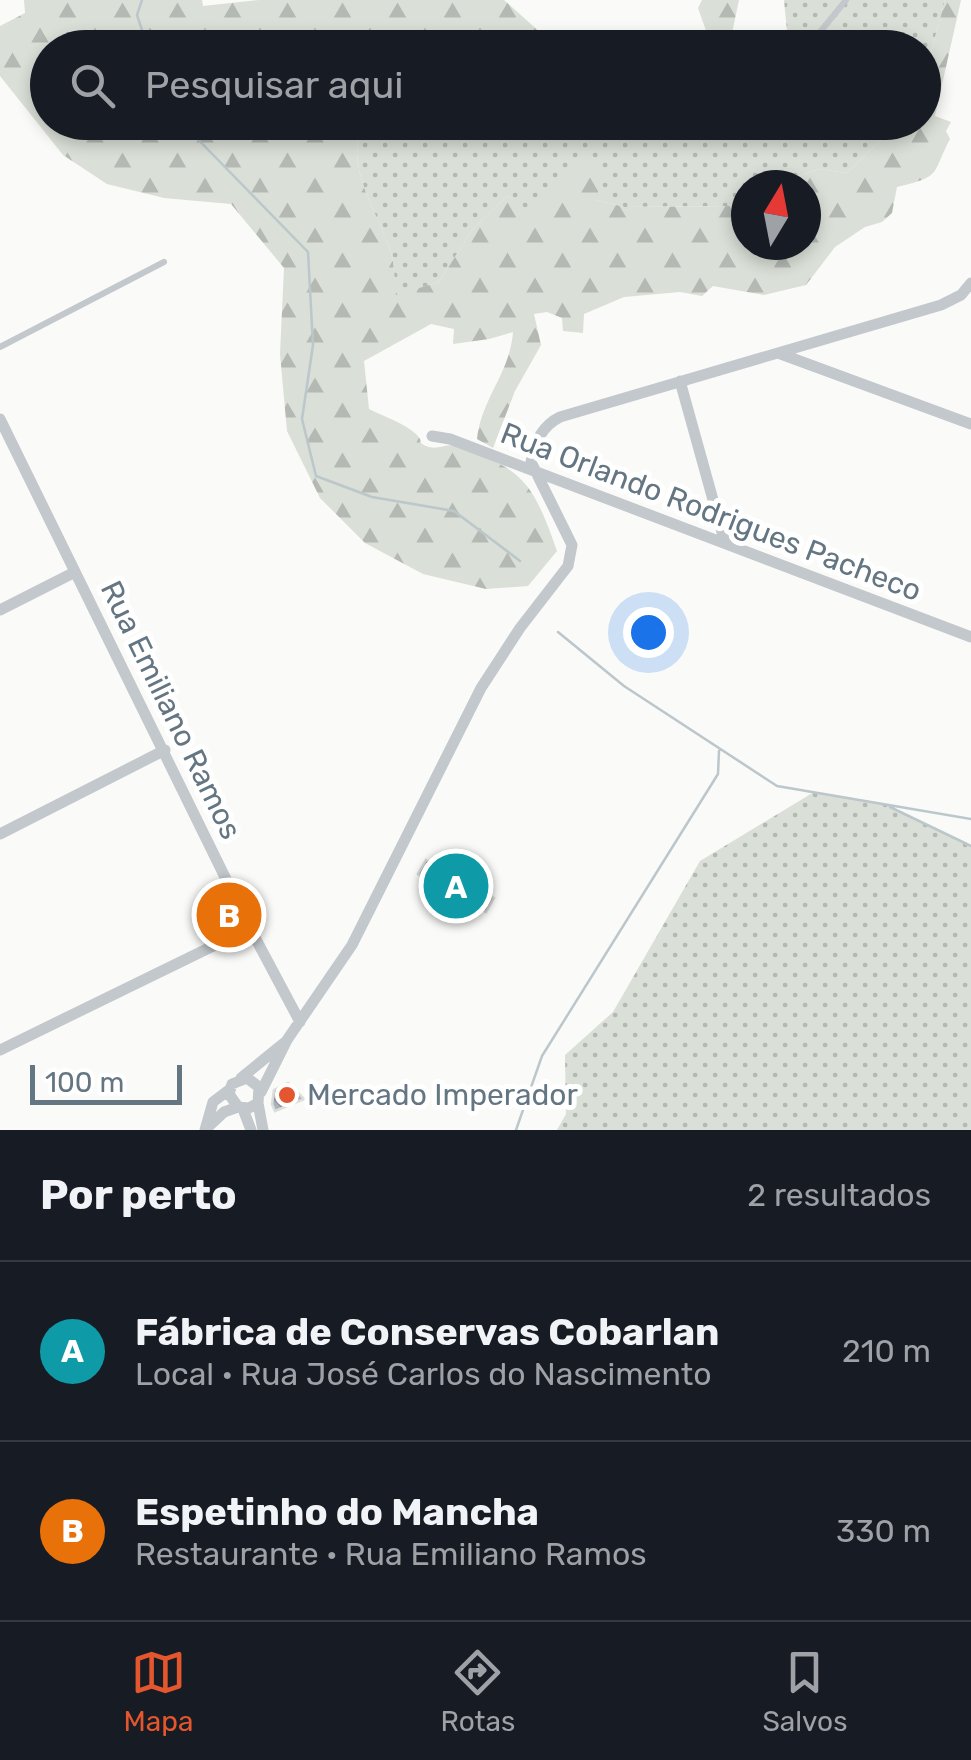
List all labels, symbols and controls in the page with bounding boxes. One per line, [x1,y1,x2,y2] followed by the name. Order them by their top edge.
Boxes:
[30,30,941,140] search box
[65,58,120,113] icon: search
[145,62,403,108] text: Pesquisar aqui
[731,170,821,260] north arrow
[496,415,926,609] street label: Rua Orlando Rodrigues Pacheco
[93,575,249,845] street label: Rua Emiliano Ramos
[623,607,674,658] your location
[424,848,488,924] pin: A
[196,878,262,952] pin: B
[30,1060,182,1104] scale bar
[45,1066,124,1099] text: 100 m
[307,1077,579,1113] place label: Mercado Imperador
[276,1084,298,1106] marker: Mercado Imperador
[40,1170,237,1220] text: Por perto
[747,1176,931,1214] text: 2 resultados
[135,1309,720,1355] text: Fábrica de Conservas Cobarlan
[61,1332,84,1370] text: A
[842,1332,931,1370] text: 210 m
[135,1355,712,1393] text: Local · Rua José Carlos do Nascimento
[135,1489,539,1535] text: Espetinho do Mancha
[61,1512,84,1550] text: B
[836,1512,931,1550] text: 330 m
[135,1535,647,1573] text: Restaurante · Rua Emiliano Ramos
[124,1645,193,1738] tab: Mapa
[441,1645,515,1738] tab: Rotas
[762,1645,847,1738] tab: Salvos

